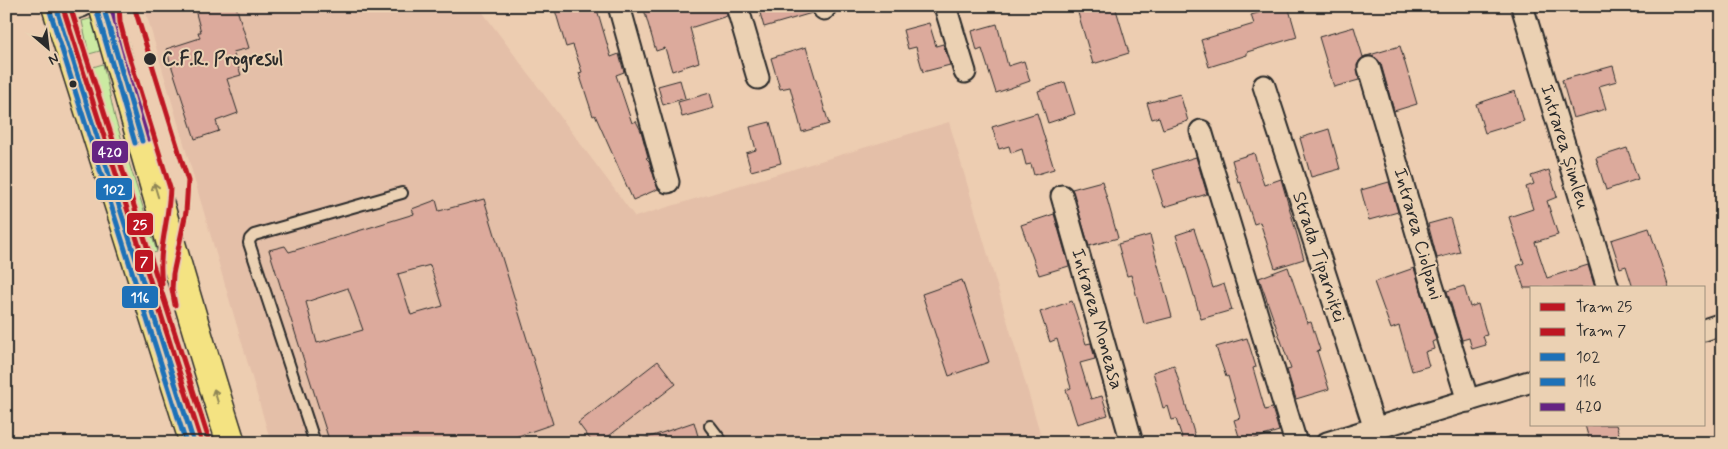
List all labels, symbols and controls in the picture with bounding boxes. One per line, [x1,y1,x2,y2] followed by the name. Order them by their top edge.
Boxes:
[22,22,72,72] north arrow
[162,47,284,73] place label: C.F.R. Progresul
[45,48,62,69] text: N
[142,51,158,67] marker: C.F.R. Progresul
[68,79,78,89] unlabelled marker
[1534,82,1596,212] street label: Intrarea Șimleu
[91,140,129,164] line badge: 420
[98,144,122,162] text: 420
[1387,165,1449,303] street label: Intrarea Ciolpani
[95,177,133,201] line badge: 102
[103,181,126,199] text: 102
[151,182,161,198] one-way arrow
[1286,188,1352,326] street label: Strada Tiparniței
[126,212,154,236] line badge: 25
[133,216,148,234] text: 25
[1065,246,1129,392] street label: Intrarea Moneasa
[134,249,154,273] line badge: 7
[140,253,149,271] text: 7
[121,285,159,309] line badge: 116
[1530,286,1706,426] legend
[131,289,150,307] text: 116
[1576,298,1632,318] text: Tram 25
[1576,322,1626,342] text: Tram 7
[1576,348,1600,368] text: 102
[1576,372,1596,392] text: 116
[211,389,221,405] one-way arrow
[1576,398,1602,418] text: 420

